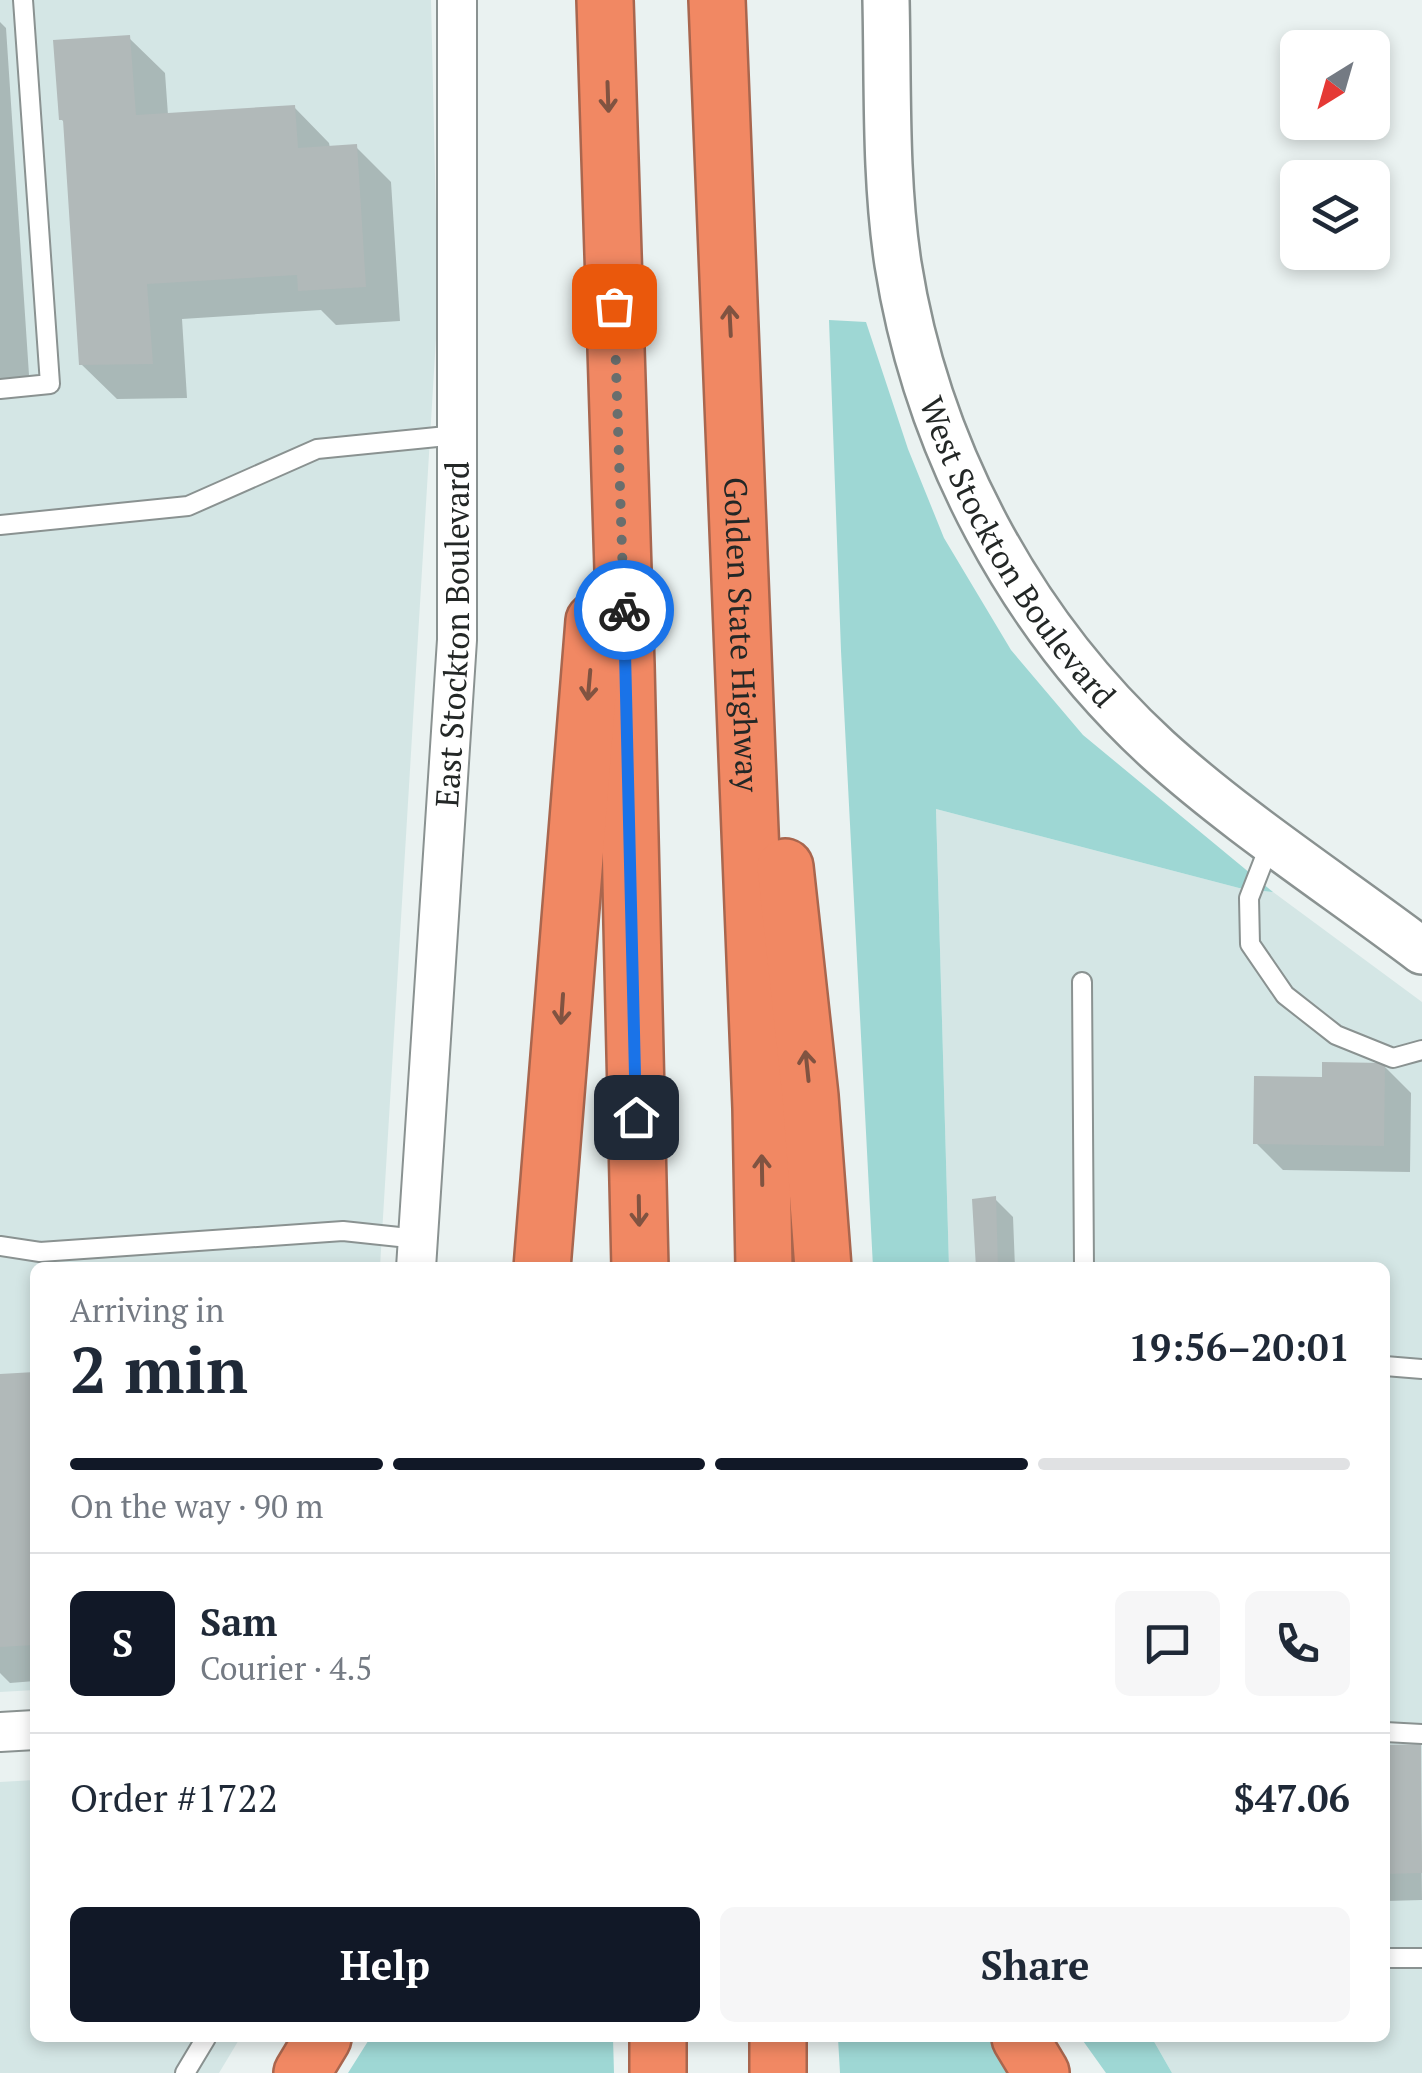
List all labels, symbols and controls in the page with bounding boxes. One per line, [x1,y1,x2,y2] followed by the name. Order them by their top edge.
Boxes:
[1280,30,1390,140] north arrow
[1280,30,1390,270] map controls
[598,81,617,113] one-way arrow
[1280,160,1390,270] button: layers
[572,264,657,349] pin
[587,279,642,334] icon: bag
[720,305,739,337] one-way arrow
[911,391,1125,716] street label: West Stockton Boulevard
[425,461,479,808] street label: East Stockton Boulevard
[715,476,769,794] street label: Golden State Highway
[574,560,674,660] courier
[597,583,652,638] icon: bike
[580,669,599,701] one-way arrow
[552,992,571,1025] one-way arrow
[797,1050,816,1082] one-way arrow
[594,1075,679,1160] pin
[609,1090,664,1145] icon: home
[753,1155,772,1187] one-way arrow
[629,1194,648,1226] one-way arrow
[70,1289,224,1331] text: Arriving in
[1128,1322,1350,1372] text: 19:56–20:01
[70,1325,248,1412] text: 2 min
[70,1485,323,1527] text: On the way · 90 m
[1115,1591,1220,1696] button: chat
[1245,1591,1350,1696] button: phone
[200,1597,277,1647] text: Sam
[112,1618,133,1668] text: S
[200,1647,372,1689] text: Courier · 4.5
[70,1773,278,1823] text: Order #1722
[1233,1773,1350,1823] text: $47.06
[70,1907,700,2022] button: Help
[720,1907,1350,2022] button: Share

